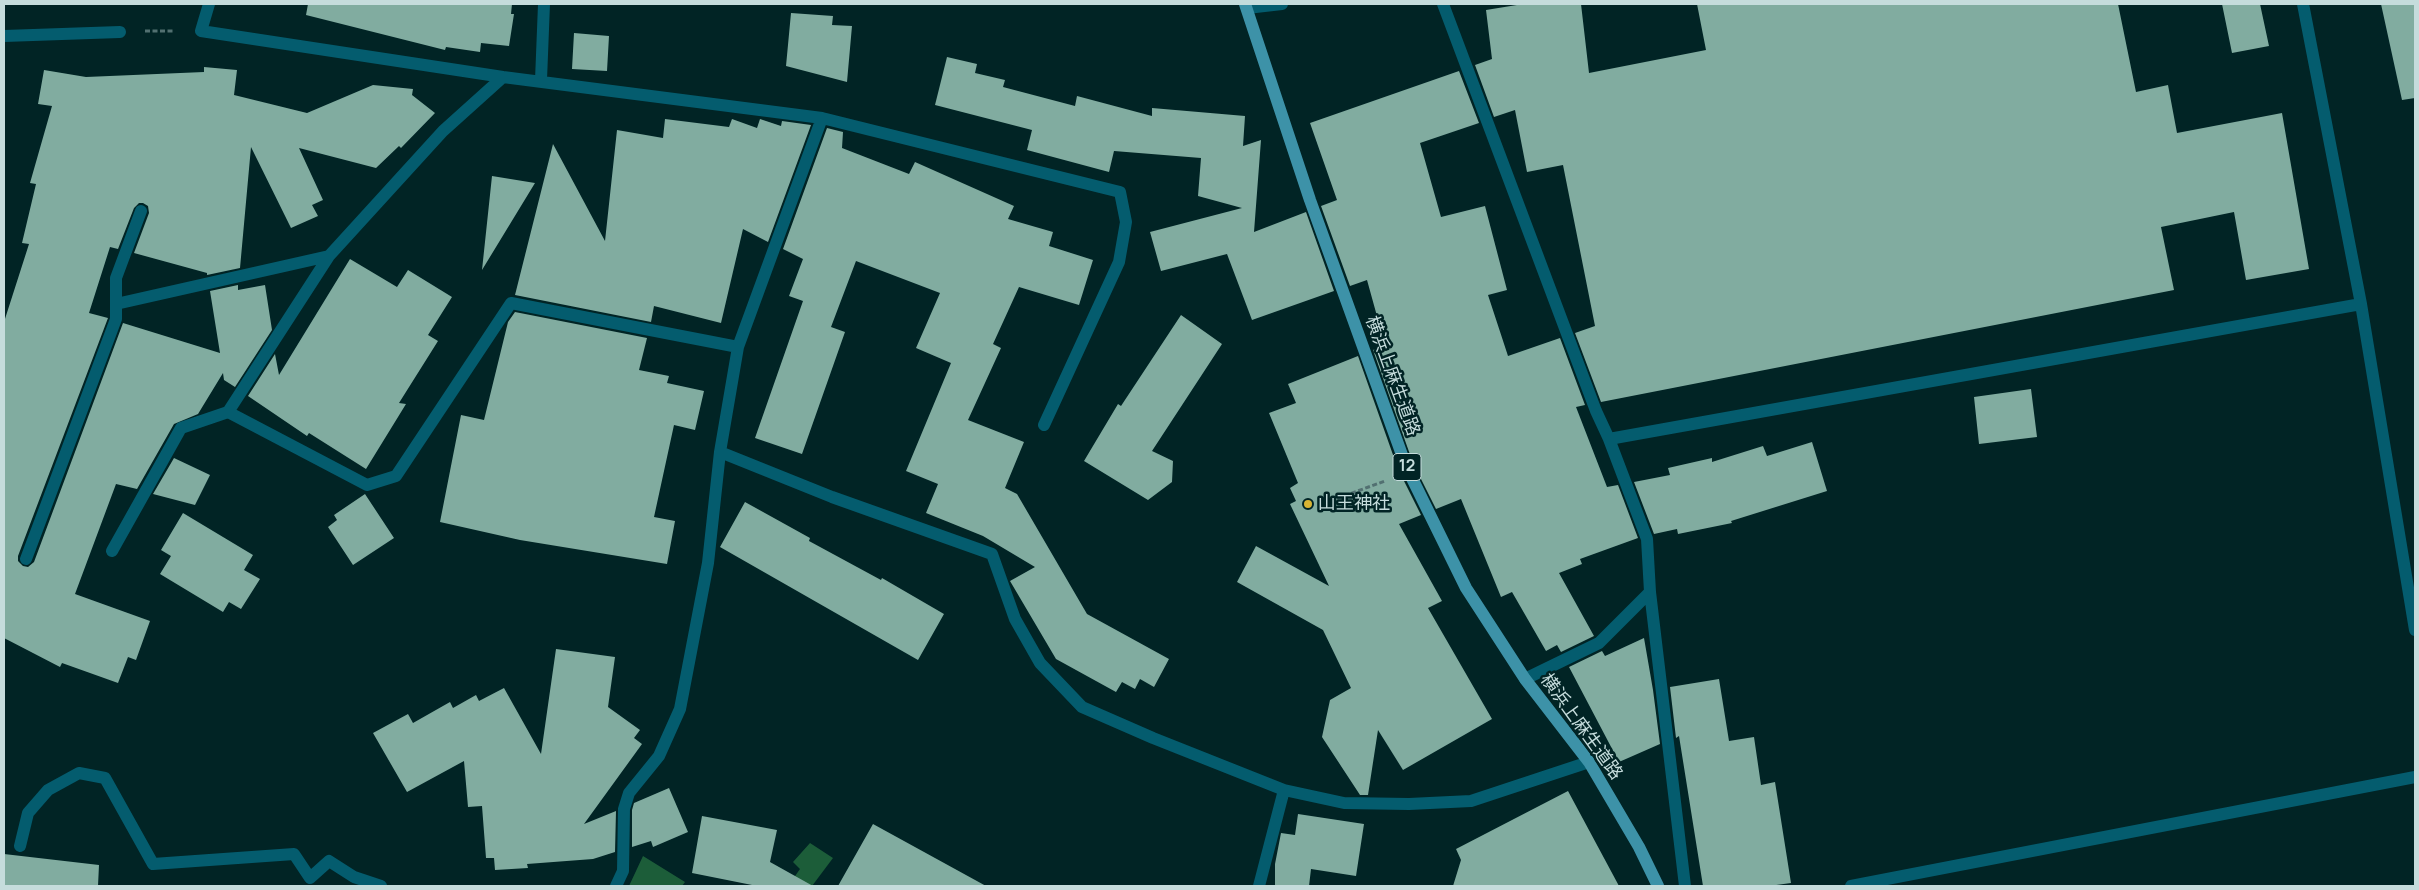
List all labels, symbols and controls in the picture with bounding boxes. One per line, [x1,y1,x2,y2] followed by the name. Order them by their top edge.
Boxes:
[1360,313,1424,439] street label: 横浜上麻生道路
[1393,454,1421,481] road number: 12
[1318,493,1390,515] place label: 山王神社
[1302,498,1314,510] marker: 山王神社
[1535,670,1627,784] street label: 横浜上麻生道路

